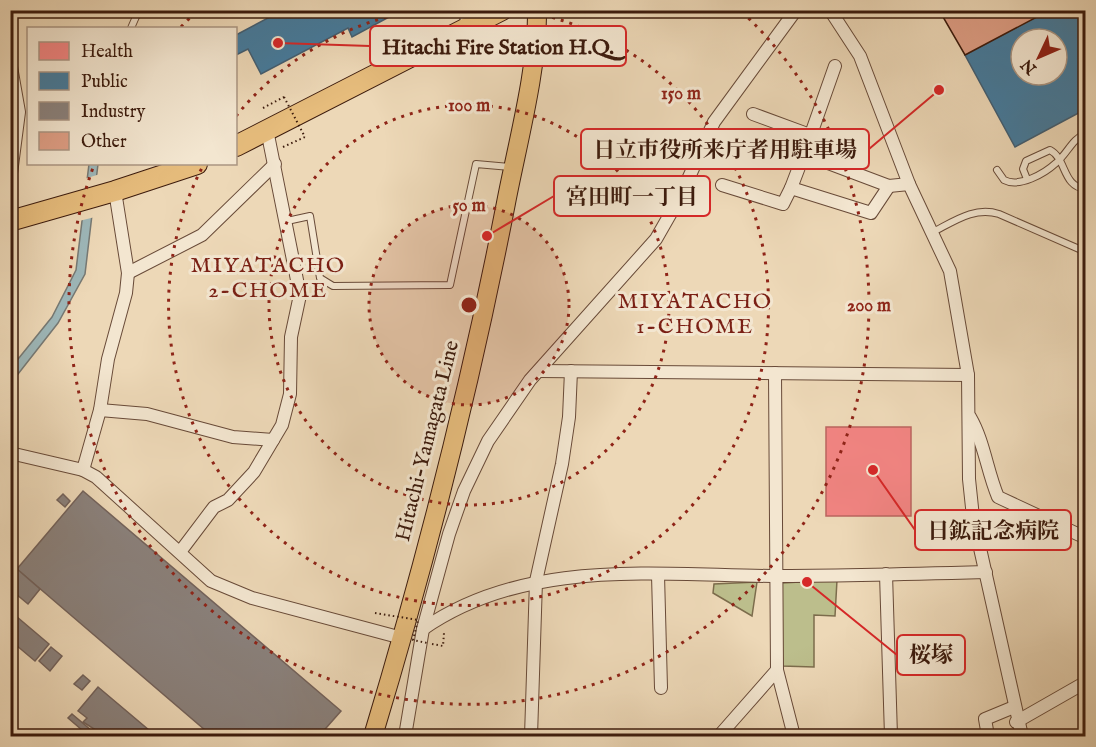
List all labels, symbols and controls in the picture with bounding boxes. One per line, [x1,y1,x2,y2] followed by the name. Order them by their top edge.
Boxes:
[370,26,626,66] callout: Hitachi Fire Station H.Q.
[27,27,237,165] legend
[1009,27,1069,87] north arrow
[382,34,626,62] text: Hitachi Fire Station H.Q.
[81,41,133,64] text: Health
[1018,54,1042,79] text: N
[81,71,128,94] text: Public
[661,83,701,106] text: 150 m
[448,95,490,118] text: 100 m
[81,101,145,124] text: Industry
[581,129,869,169] callout: 日立市役所来庁者用駐車場
[81,131,127,154] text: Other
[593,137,857,165] text: 日立市役所来庁者用駐車場
[554,176,710,216] callout: 宮田町一丁目
[566,184,698,212] text: 宮田町一丁目
[452,195,486,218] text: 50 m
[190,252,346,305] district label: MIYATACHO 2-CHOME
[617,288,773,341] district label: MIYATACHO 1-CHOME
[459,295,479,315] centre of rings
[847,295,891,318] text: 200 m
[390,337,466,544] street label: Hitachi-Yamagata Line
[915,510,1071,550] callout: 日鉱記念病院
[927,518,1059,546] text: 日鉱記念病院
[897,635,965,675] callout: 桜塚
[909,642,953,670] text: 桜塚

